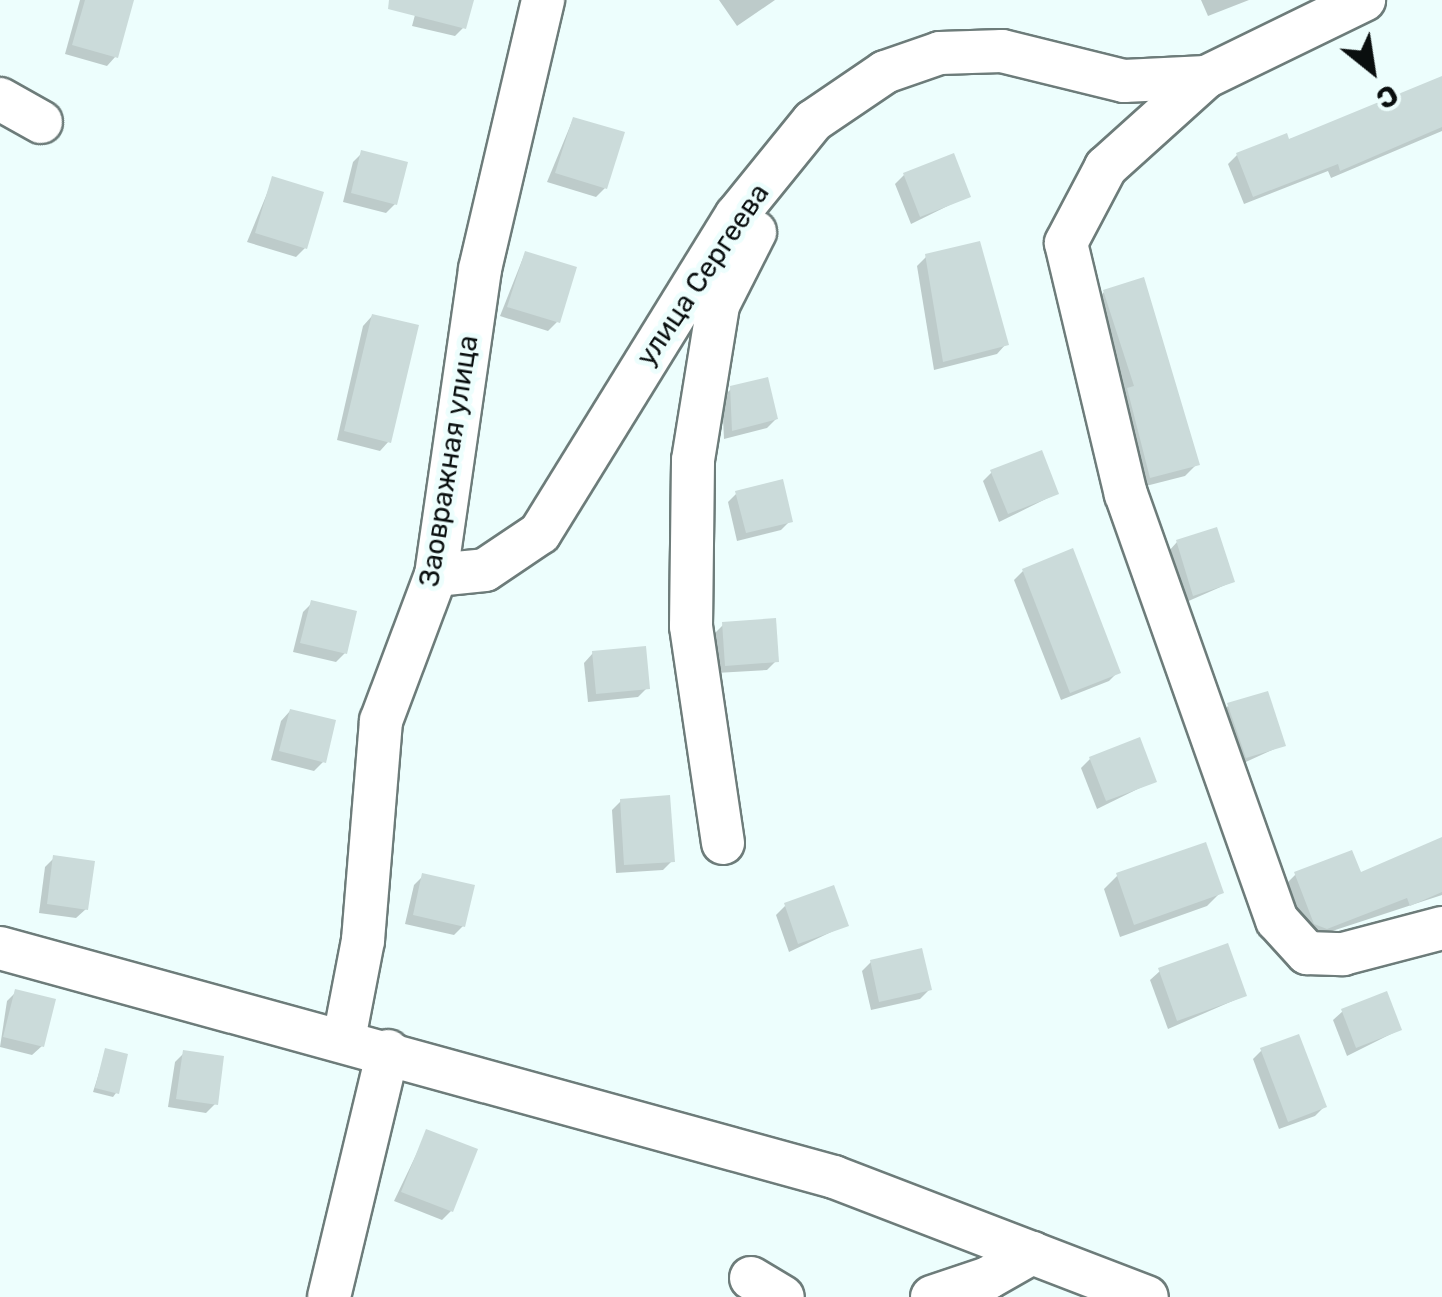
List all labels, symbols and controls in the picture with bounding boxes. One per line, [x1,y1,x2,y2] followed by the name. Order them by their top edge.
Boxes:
[1322,20,1422,120] north arrow
[1370,77,1404,116] text: С
[630,177,776,373] street label: улица Сергеева
[413,333,485,589] street label: Заовражная улица

